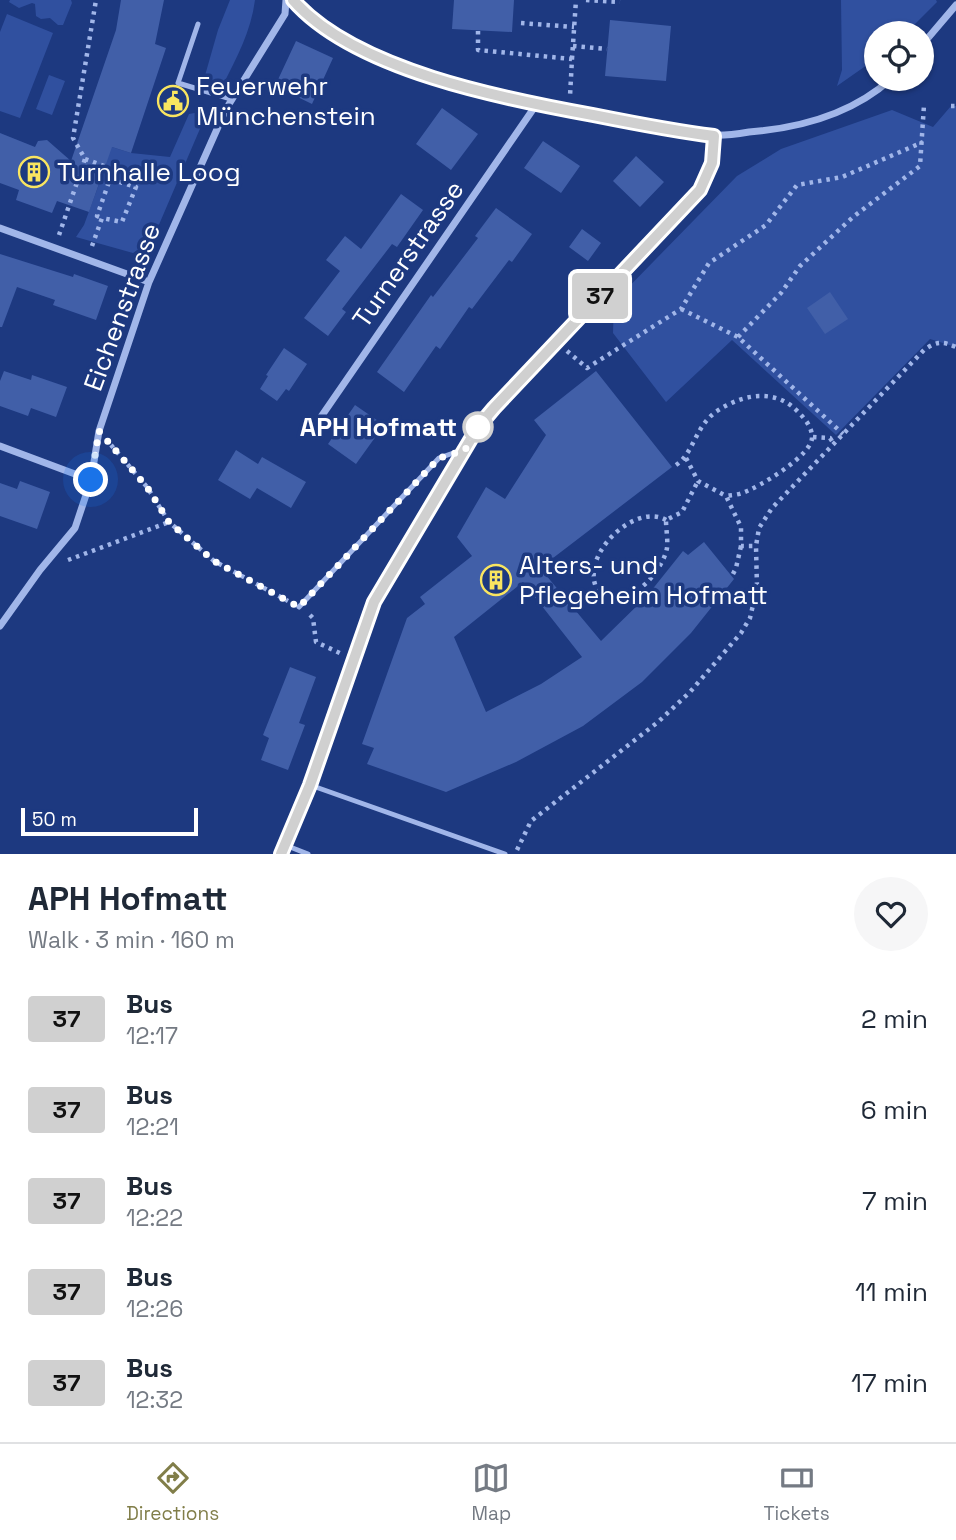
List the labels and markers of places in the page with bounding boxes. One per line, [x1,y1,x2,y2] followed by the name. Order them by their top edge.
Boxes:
[196,69,376,133] place label: Feuerwehr Münchenstein
[156,84,190,118] public building icon: Feuerwehr Münchenstein
[17,155,51,189] building icon: Turnhalle Loog
[57,155,241,189] place label: Turnhalle Loog
[300,410,457,444] place label: APH Hofmatt
[463,412,493,442] marker: APH Hofmatt
[519,548,768,612] place label: Alters- und Pflegeheim Hofmatt
[479,563,513,597] building icon: Alters- und Pflegeheim Hofmatt

